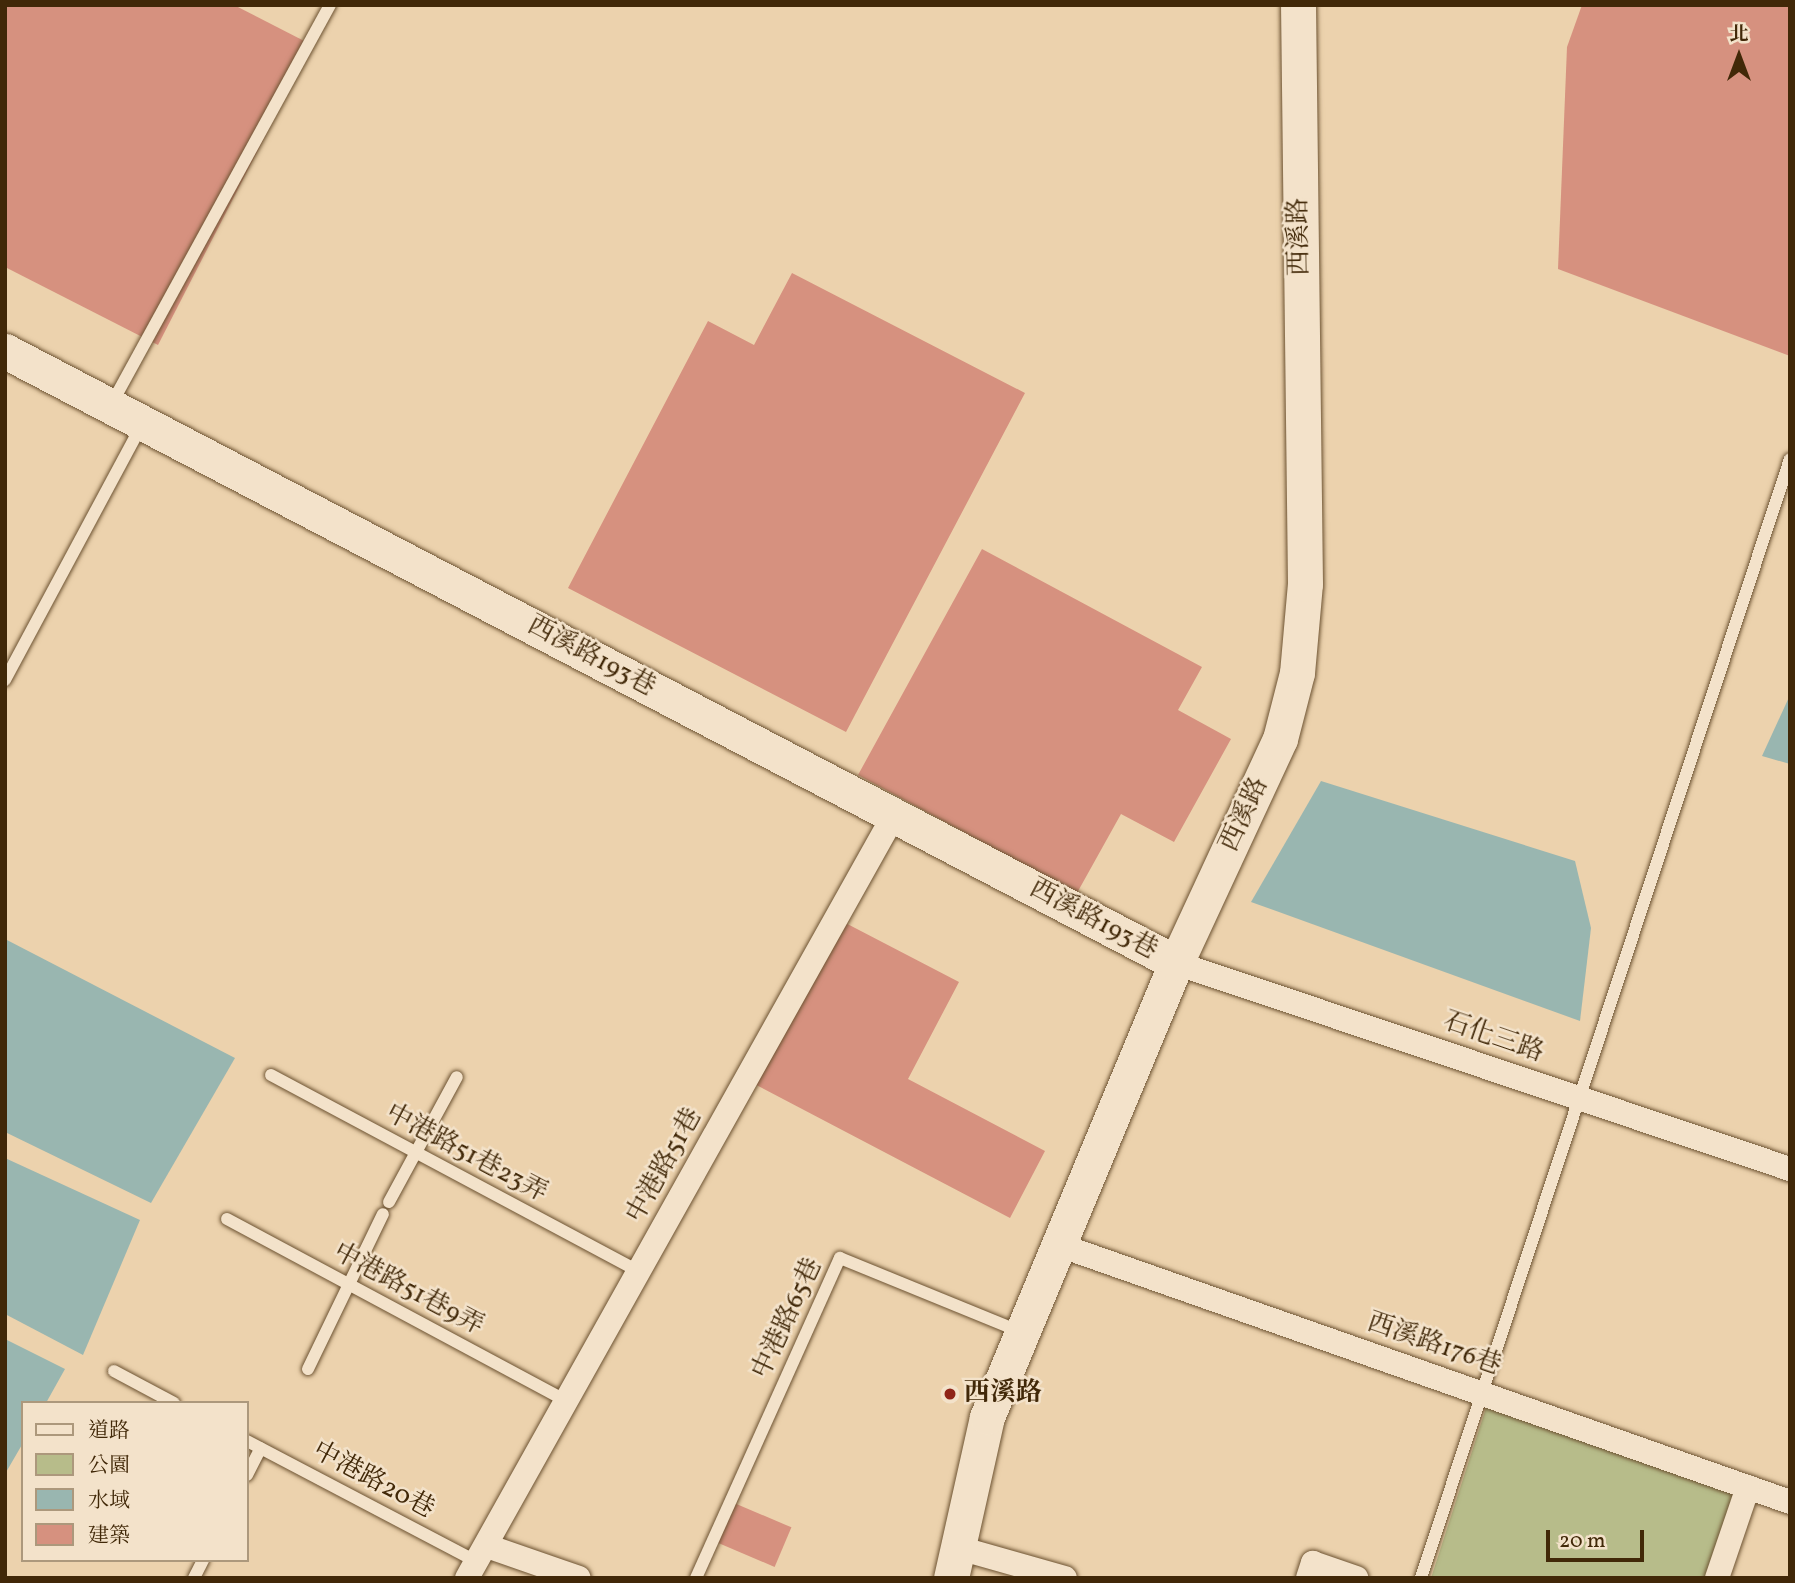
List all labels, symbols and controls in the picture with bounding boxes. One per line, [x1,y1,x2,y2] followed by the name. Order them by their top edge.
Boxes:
[1704,21,1774,91] north arrow
[1729,22,1749,48] text: 北
[1284,198,1316,276] street label: 西溪路
[522,610,660,704] street label: 西溪路193巷
[1214,773,1276,857] street label: 西溪路
[1024,873,1162,967] street label: 西溪路193巷
[1439,1006,1547,1070] street label: 石化三路
[380,1098,552,1210] street label: 中港路51巷23弄
[621,1103,709,1229] street label: 中港路51巷
[327,1237,489,1343] street label: 中港路51巷9弄
[746,1254,830,1384] street label: 中港路65巷
[1363,1307,1505,1383] street label: 西溪路176巷
[964,1378,1042,1410] place label: 西溪路
[942,1386,958,1402] marker: 西溪路
[21,1401,248,1562] legend
[88,1417,130,1446] text: 道路
[307,1436,439,1526] street label: 中港路20巷
[88,1452,130,1481] text: 公園
[88,1487,130,1516] text: 水域
[1550,1516,1648,1560] scale bar
[88,1522,130,1551] text: 建築
[1559,1527,1605,1556] text: 20 m

